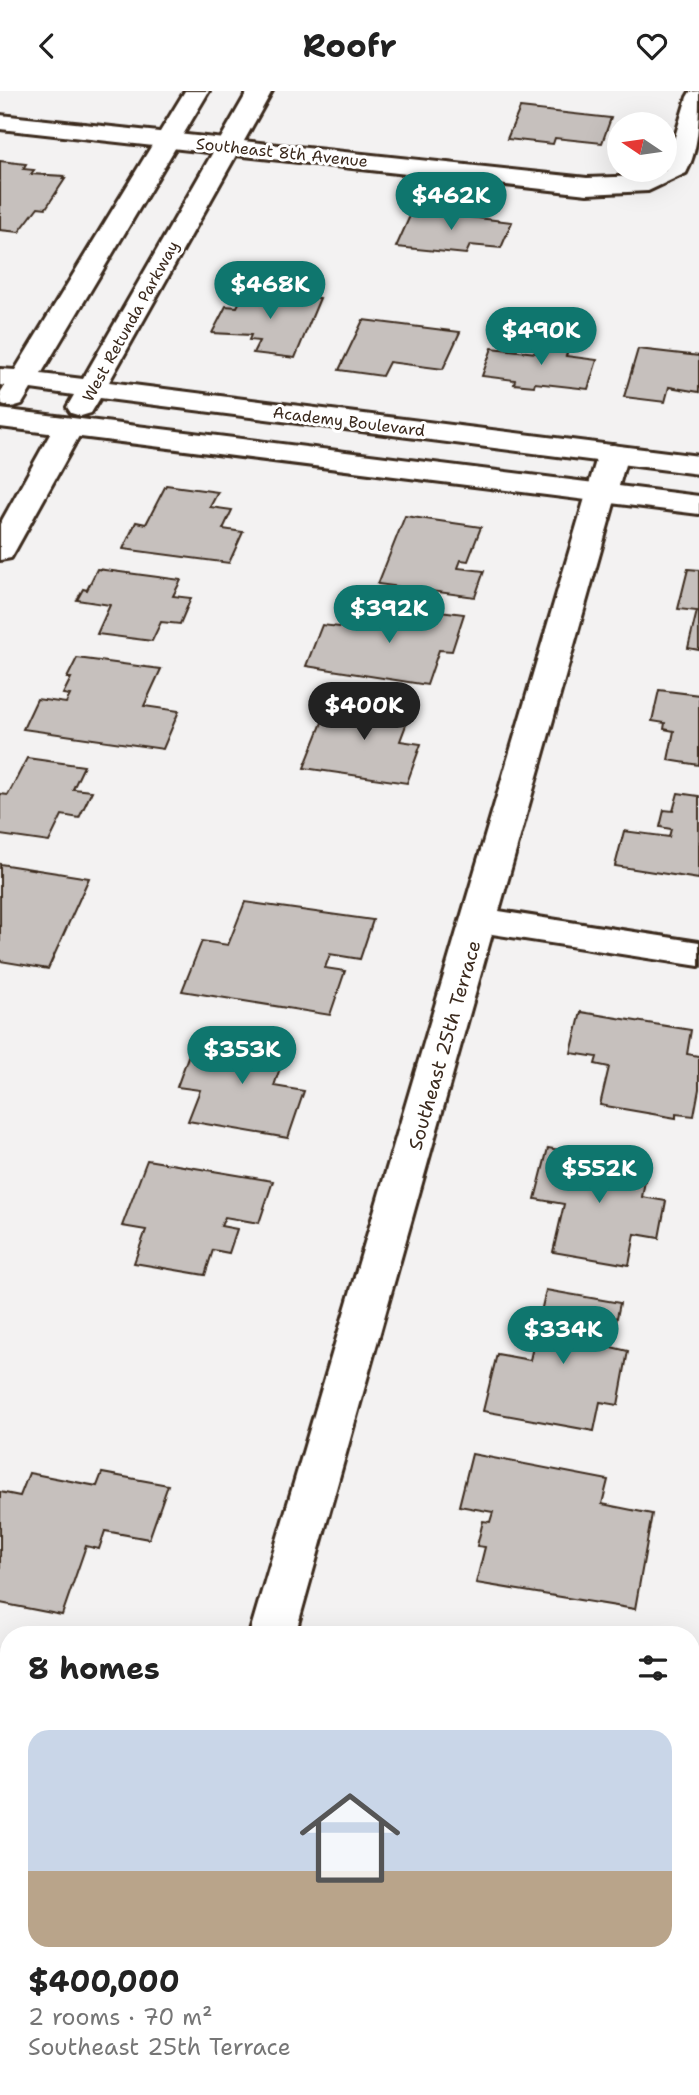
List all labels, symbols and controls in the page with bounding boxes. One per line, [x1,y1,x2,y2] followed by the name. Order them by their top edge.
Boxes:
[302,24,397,67] text: Roofr
[28,27,66,65] icon: back
[633,27,671,65] icon: heart
[607,112,677,182] north arrow
[607,112,677,182] map controls
[195,133,369,172] street label: Southeast 8th Avenue
[402,173,500,232] pin: $462K
[412,180,490,210] text: $462K
[77,237,183,405] street label: West Retunda Parkway
[221,261,319,321] pin: $468K
[230,269,310,299] text: $468K
[492,307,590,367] pin: $490K
[502,315,580,345] text: $490K
[272,402,426,441] street label: Academy Boulevard
[340,585,438,645] pin: $392K
[350,593,428,623] text: $392K
[315,683,413,742] pin: $400K
[324,690,404,720] text: $400K
[403,937,486,1153] street label: Southeast 25th Terrace
[193,1027,291,1086] pin: $353K
[203,1034,281,1064] text: $353K
[550,1145,648,1205] pin: $552K
[561,1153,637,1183] text: $552K
[514,1307,612,1366] pin: $334K
[524,1314,602,1344] text: $334K
[28,1648,160,1689] text: 8 homes
[634,1649,672,1687] icon: filters
[287,1775,413,1901] icon: home
[28,1961,180,2002] text: $400,000
[28,2002,213,2032] text: 2 rooms · 70 m²
[28,2032,291,2062] text: Southeast 25th Terrace

